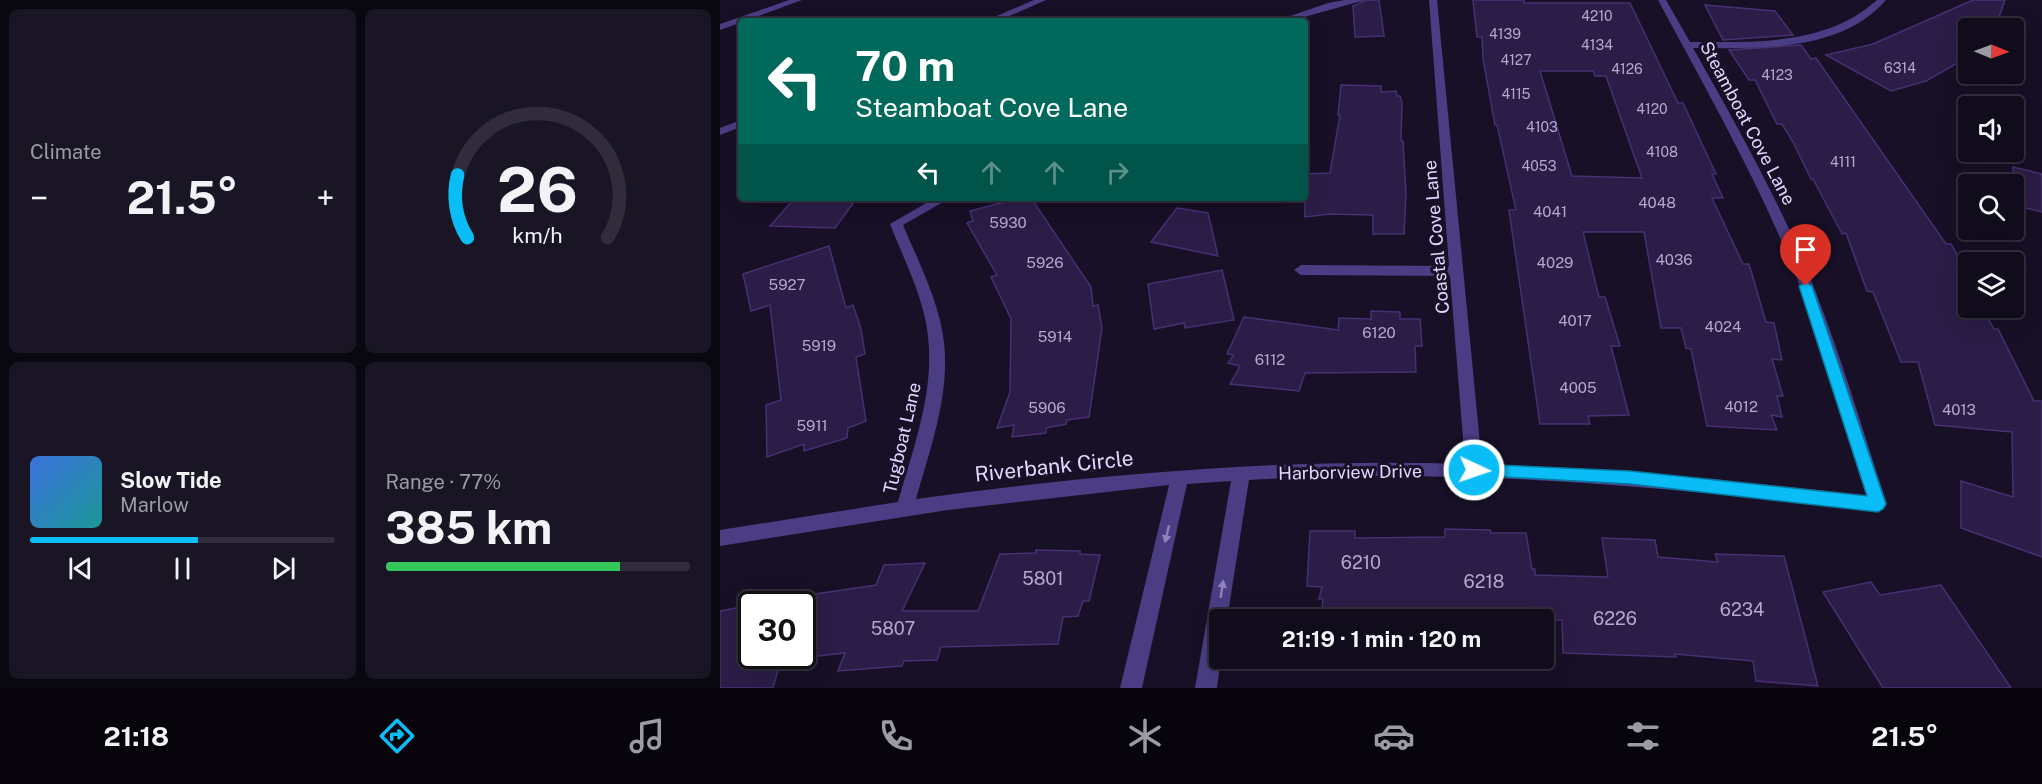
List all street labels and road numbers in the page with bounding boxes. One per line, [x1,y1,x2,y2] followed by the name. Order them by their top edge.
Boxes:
[1696,38,1800,208] street label: Steamboat Cove Lane
[1419,159,1453,315] street label: Coastal Cove Lane
[879,380,925,496] street label: Tugboat Lane
[973,445,1135,487] street label: Riverbank Circle
[1278,460,1422,484] street label: Harborview Drive

